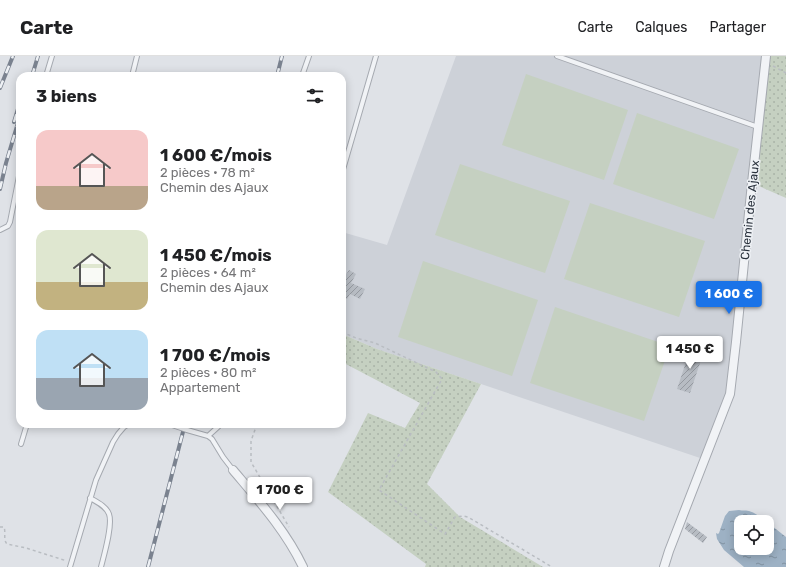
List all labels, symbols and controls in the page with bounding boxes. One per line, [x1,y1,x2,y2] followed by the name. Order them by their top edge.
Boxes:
[20,16,73,39] text: Carte
[577,19,613,36] text: Carte
[635,19,687,36] text: Calques
[709,19,766,36] text: Partager
[304,85,326,107] icon: filters
[36,86,97,106] text: 3 biens
[160,145,272,165] text: 1 600 €/mois
[68,146,116,194] icon: home
[738,159,762,261] street label: Chemin des Ajaux
[160,165,255,180] text: 2 pièces · 78 m²
[160,180,269,195] text: Chemin des Ajaux
[160,245,272,265] text: 1 450 €/mois
[68,246,116,294] icon: home
[160,265,256,280] text: 2 pièces · 64 m²
[160,280,269,295] text: Chemin des Ajaux
[692,281,766,315] pin: 1 600 €
[705,286,753,301] text: 1 600 €
[653,336,727,370] pin: 1 450 €
[666,341,714,356] text: 1 450 €
[160,345,270,365] text: 1 700 €/mois
[68,346,116,394] icon: home
[160,365,256,380] text: 2 pièces · 80 m²
[160,380,240,395] text: Appartement
[243,477,317,511] pin: 1 700 €
[256,482,304,497] text: 1 700 €
[734,515,774,555] map controls
[734,515,774,555] button: locate

